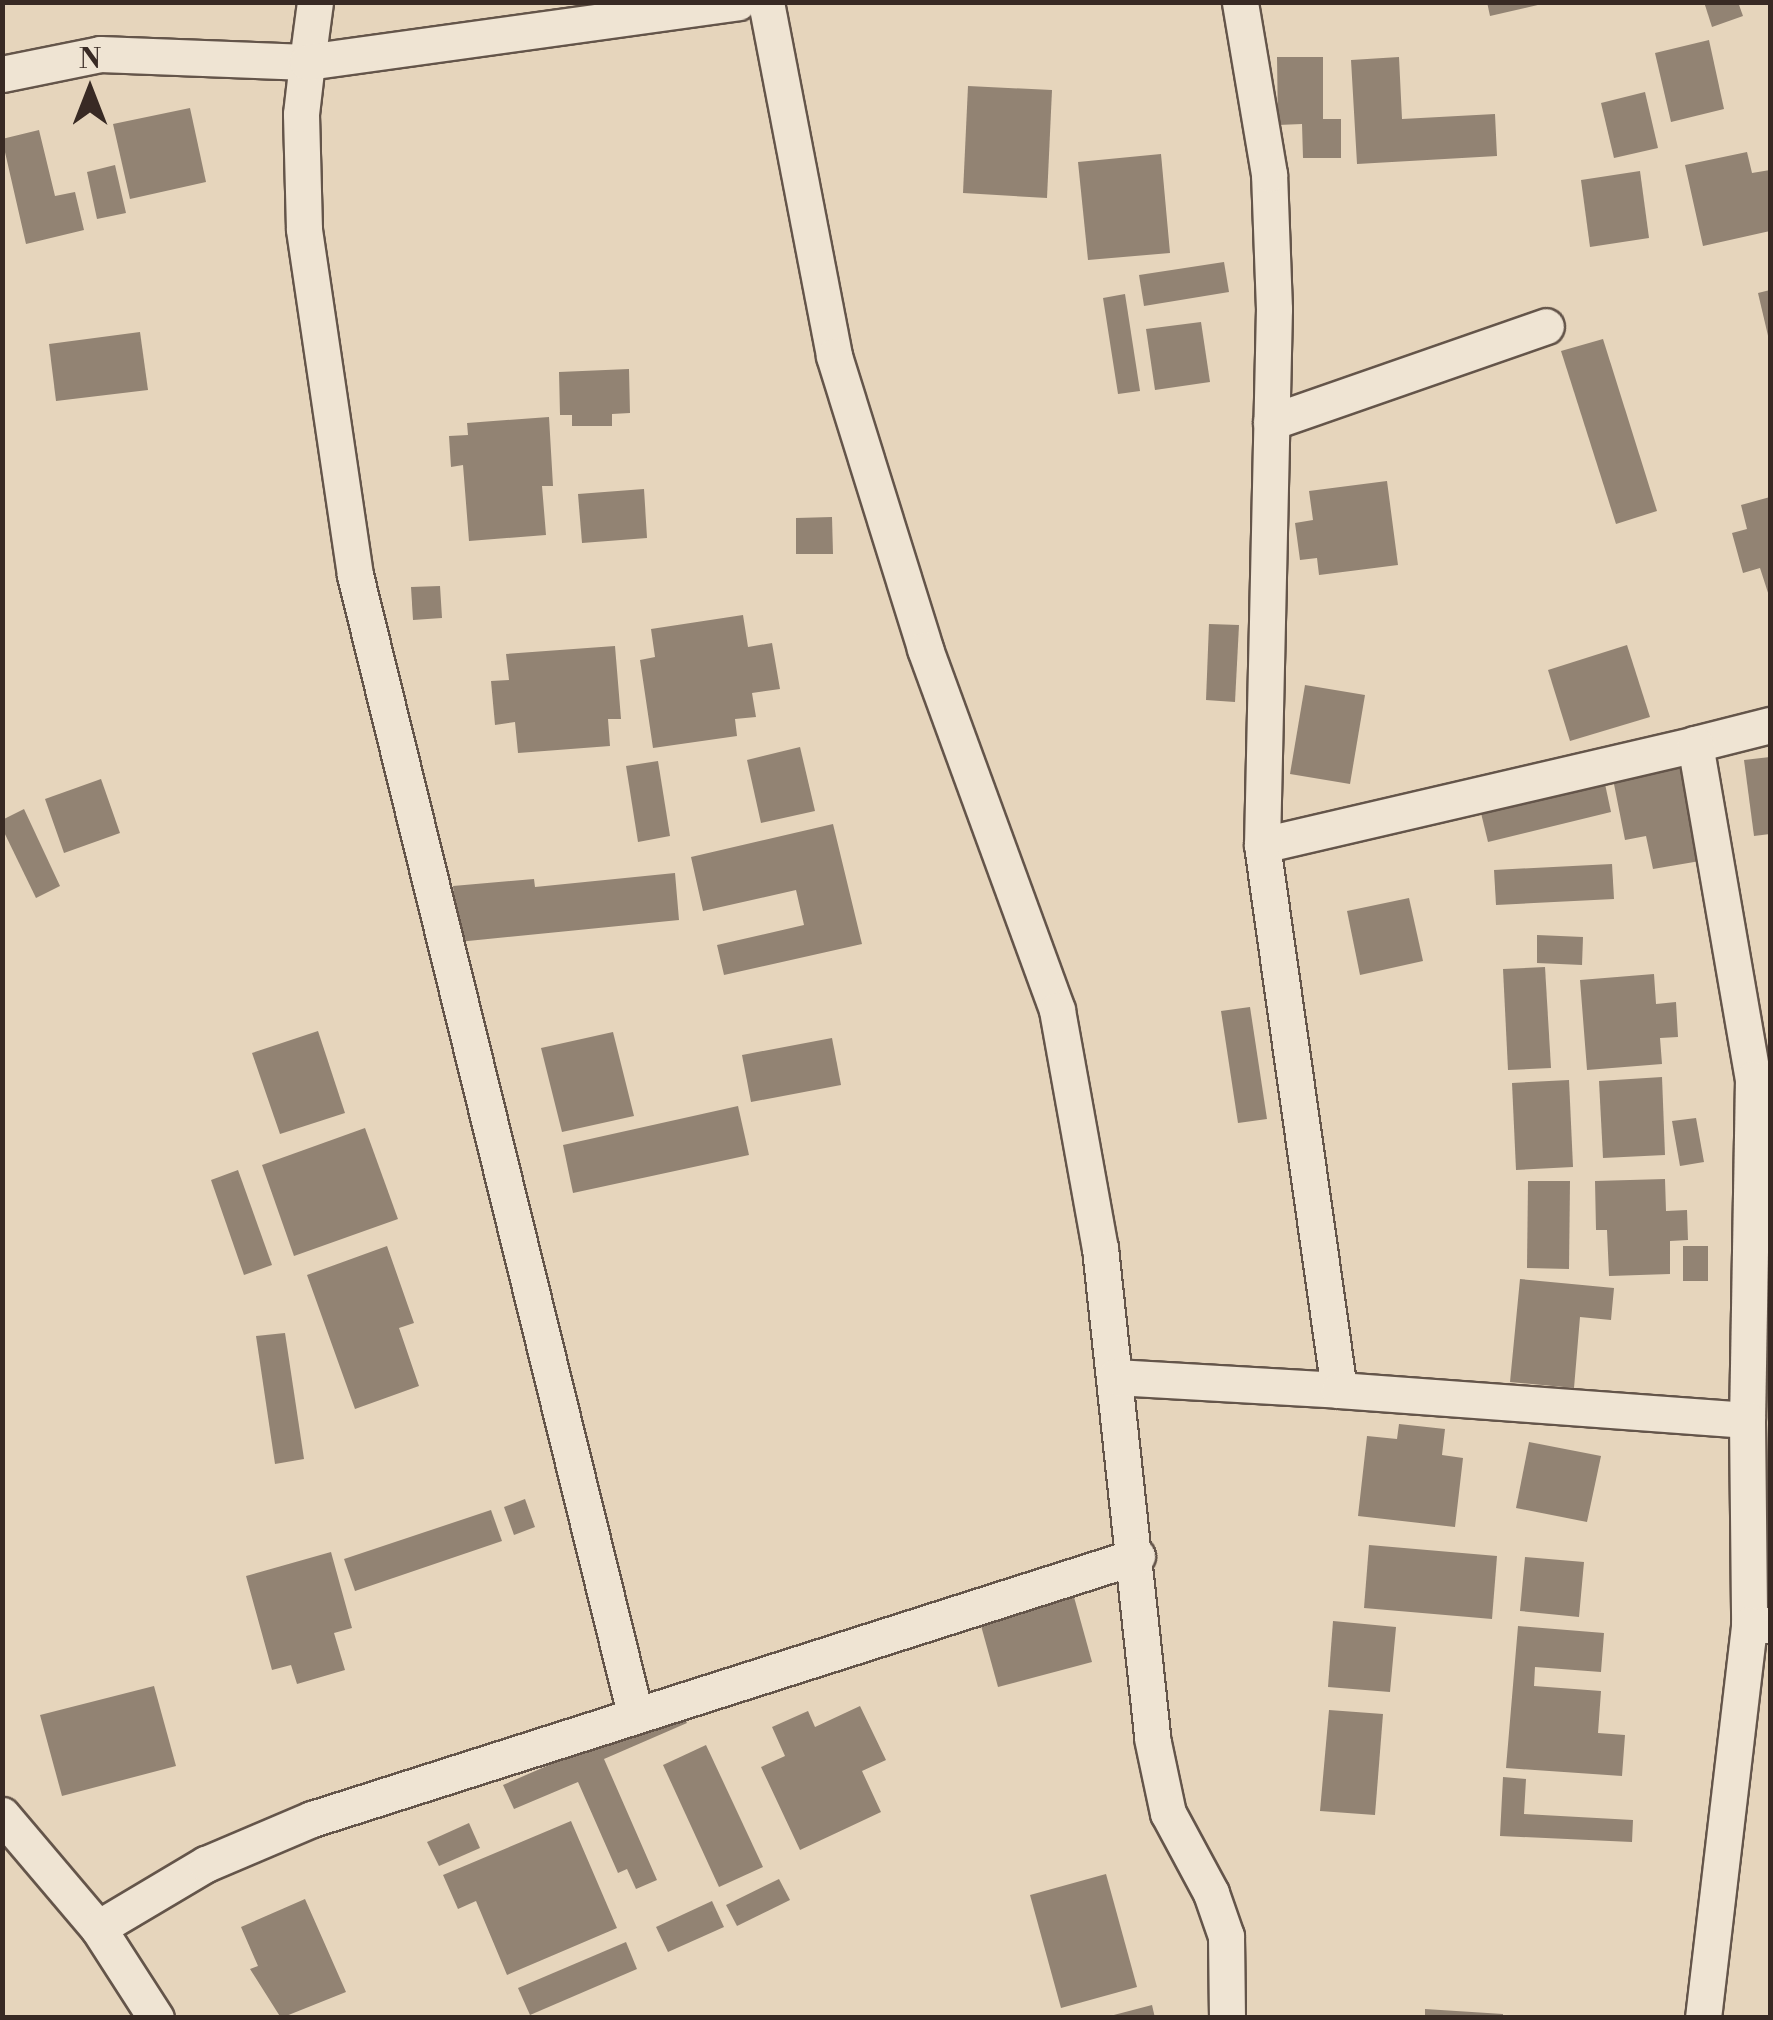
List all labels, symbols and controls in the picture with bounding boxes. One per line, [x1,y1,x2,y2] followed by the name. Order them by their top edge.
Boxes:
[40,40,140,140] north arrow
[79,42,101,77] text: N

